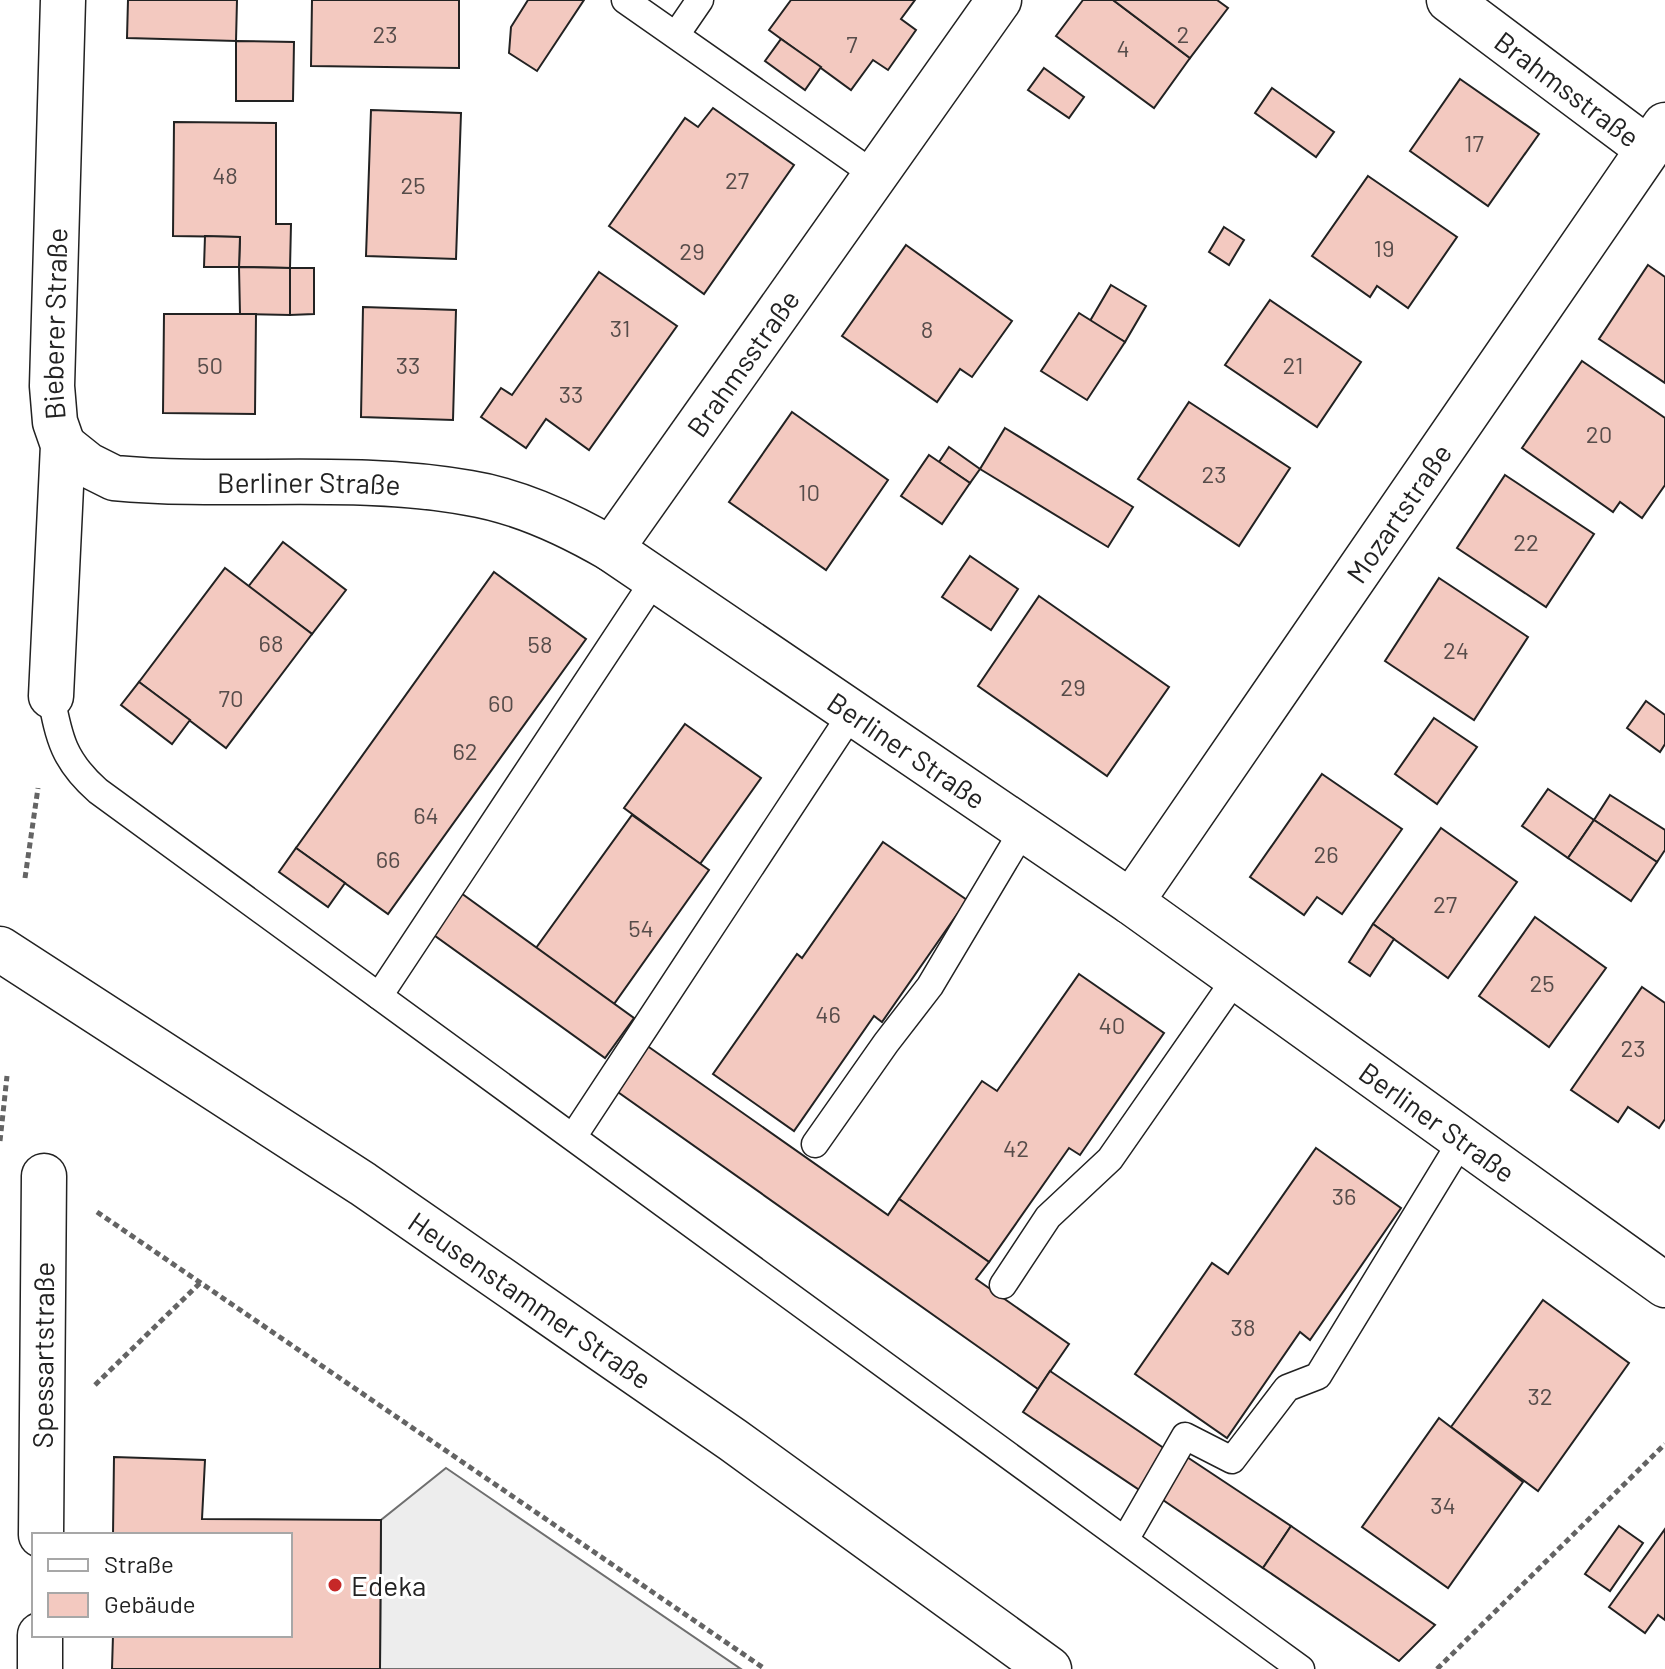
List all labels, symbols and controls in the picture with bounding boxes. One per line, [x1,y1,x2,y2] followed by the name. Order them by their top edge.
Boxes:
[372,19,398,48] house number: 23
[1177,19,1189,48] house number: 2
[1488,24,1646,154] street label: Brahmsstraße
[846,29,858,58] house number: 7
[1116,33,1130,62] house number: 4
[1464,128,1484,157] house number: 17
[212,160,238,189] house number: 48
[725,165,749,194] house number: 27
[400,170,426,199] house number: 25
[35,227,74,421] street label: Bieberer Straße
[1374,233,1394,262] house number: 19
[679,236,705,265] house number: 29
[679,283,806,443] street label: Brahmsstraße
[610,313,630,342] house number: 31
[921,314,933,343] house number: 8
[197,350,223,379] house number: 50
[396,350,420,379] house number: 33
[1283,350,1303,379] house number: 21
[559,379,583,408] house number: 33
[1586,419,1612,448] house number: 20
[1339,437,1458,589] street label: Mozartstraße
[1201,459,1227,488] house number: 23
[217,465,402,502] street label: Berliner Straße
[798,477,820,506] house number: 10
[1513,527,1539,556] house number: 22
[259,628,283,657] house number: 68
[528,629,552,658] house number: 58
[1443,635,1469,664] house number: 24
[1060,672,1086,701] house number: 29
[219,683,243,712] house number: 70
[822,684,992,816] street label: Berliner Straße
[488,688,514,717] house number: 60
[452,736,478,765] house number: 62
[413,800,439,829] house number: 64
[1313,839,1339,868] house number: 26
[376,844,400,873] house number: 66
[1433,889,1457,918] house number: 27
[628,913,654,942] house number: 54
[1529,968,1555,997] house number: 25
[815,999,841,1028] house number: 46
[1099,1010,1125,1039] house number: 40
[1620,1033,1646,1062] house number: 23
[1353,1055,1522,1189] street label: Berliner Straße
[1003,1133,1029,1162] house number: 42
[1332,1181,1356,1210] house number: 36
[402,1204,659,1396] street label: Heusenstammer Straße
[25,1262,60,1448] street label: Spessartstraße
[1231,1312,1255,1341] house number: 38
[1527,1381,1553,1410] house number: 32
[1430,1490,1456,1519] house number: 34
[32,1533,292,1637] legend
[104,1549,174,1578] text: Straße
[351,1568,426,1602] place label: Edeka
[326,1576,344,1594] marker: Edeka
[104,1589,196,1618] text: Gebäude

